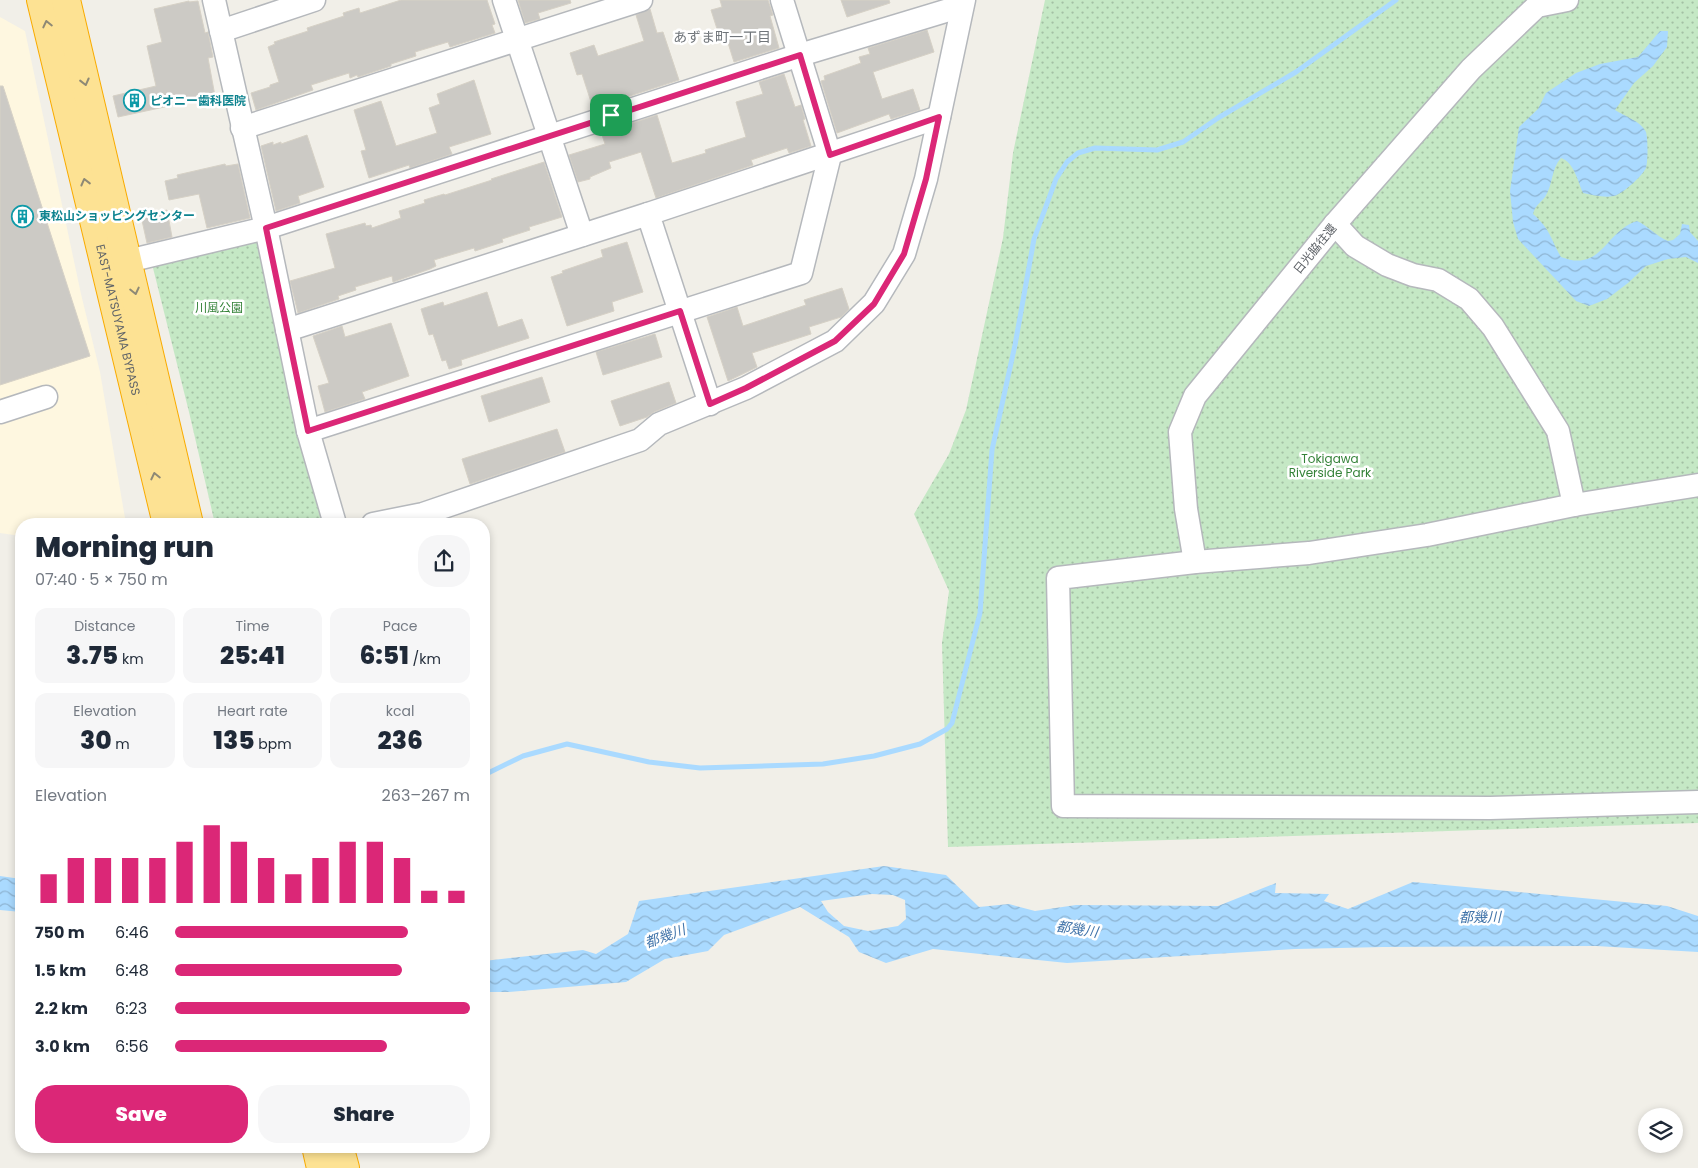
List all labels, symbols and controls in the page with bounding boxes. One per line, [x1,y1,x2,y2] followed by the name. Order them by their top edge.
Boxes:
[42,20,53,29] one-way arrow
[673,27,771,47] district label: あずま町一丁目
[79,77,90,86] one-way arrow
[122,89,146,113] building icon: ピオニー歯科医院
[150,92,246,109] place label: ピオニー歯科医院
[590,94,632,136] pin
[597,101,625,129] icon: arrive
[80,178,91,187] one-way arrow
[11,204,35,228] building icon: 東松山ショッピングセンター
[39,207,195,224] place label: 東松山ショッピングセンター
[1289,220,1340,277] street label: 日光脇往還
[92,243,145,397] street label: EAST-MATSUYAMA BYPASS
[129,286,140,295] one-way arrow
[195,299,243,316] park label: 川風公園
[1289,450,1372,481] park label: Tokigawa Riverside Park
[150,472,161,481] one-way arrow
[35,528,214,567] text: Morning run
[418,535,470,587] button: share
[35,568,168,591] text: 07:40 · 5 × 750 m
[74,616,136,636] text: Distance
[235,616,270,636] text: Time
[383,616,418,636] text: Pace
[66,638,118,673] text: 3.75
[220,638,285,673] text: 25:41
[359,638,409,673] text: 6:51
[118,649,144,669] text: km
[409,649,441,669] text: /km
[73,701,136,721] text: Elevation
[217,701,288,721] text: Heart rate
[386,701,414,721] text: kcal
[80,723,112,758] text: 30
[213,723,255,758] text: 135
[377,723,423,758] text: 236
[112,734,130,754] text: m
[255,734,292,754] text: bpm
[35,784,107,807] text: Elevation
[382,784,470,807] text: 263–267 m
[1459,907,1503,927] water label: 都幾川
[1055,916,1101,942] water label: 都幾川
[642,919,690,953] water label: 都幾川
[35,921,85,944] text: 750 m
[115,921,149,944] text: 6:46
[35,959,86,982] text: 1.5 km
[115,959,149,982] text: 6:48
[35,997,88,1020] text: 2.2 km
[115,997,147,1020] text: 6:23
[35,1035,90,1058] text: 3.0 km
[115,1035,149,1058] text: 6:56
[35,1085,248,1143] button: Save
[258,1085,470,1143] button: Share
[1638,1108,1683,1153] map controls
[1638,1108,1683,1153] button: layers

